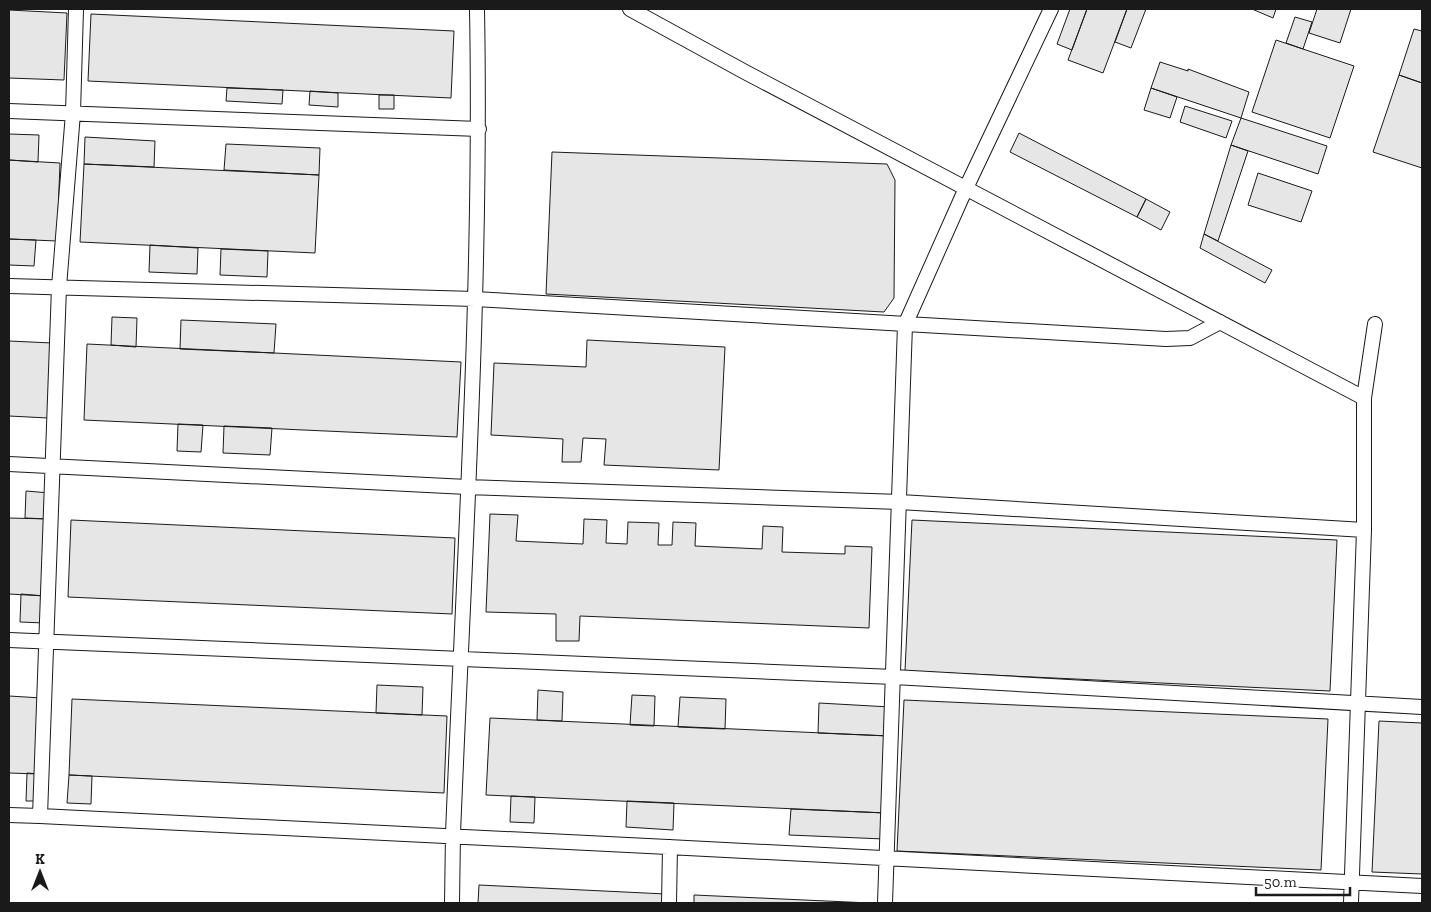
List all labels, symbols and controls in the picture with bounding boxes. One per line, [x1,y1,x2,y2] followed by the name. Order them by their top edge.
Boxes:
[15,847,65,897] north arrow
[35,851,45,868] text: K
[1256,864,1350,896] scale bar
[1264,873,1297,891] text: 50 m

